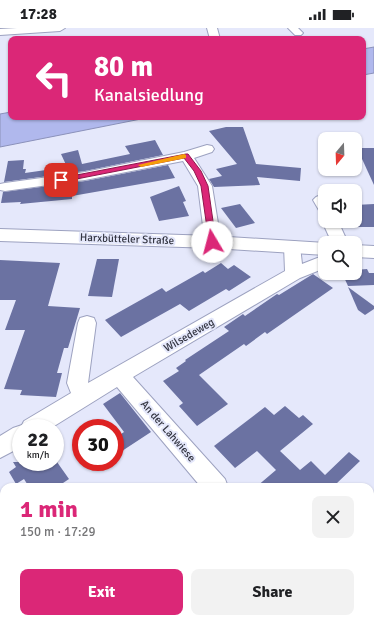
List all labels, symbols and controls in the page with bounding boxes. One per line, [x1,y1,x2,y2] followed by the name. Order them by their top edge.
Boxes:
[20,5,57,23] text: 17:28
[94,50,153,84] text: 80 m
[28,52,80,104] icon: left
[94,84,204,106] text: Kanalsiedlung
[318,132,362,176] north arrow
[318,132,362,280] map controls
[44,163,78,197] pin
[50,169,72,191] icon: arrive
[318,184,362,228] button: sound
[191,221,233,263] position arrow
[80,231,174,247] street label: Harxbütteler Straße
[318,236,362,280] button: search
[161,315,217,355] street label: Wilsedeweg
[138,398,198,464] street label: An der Lahwiese
[72,419,124,471] speed limit sign: 30
[27,427,49,452] text: 22
[27,449,49,461] text: km/h
[20,494,78,524] text: 1 min
[312,496,354,538] button: close
[20,524,96,540] text: 150 m · 17:29
[20,569,183,615] button: Exit
[191,569,354,615] button: Share

